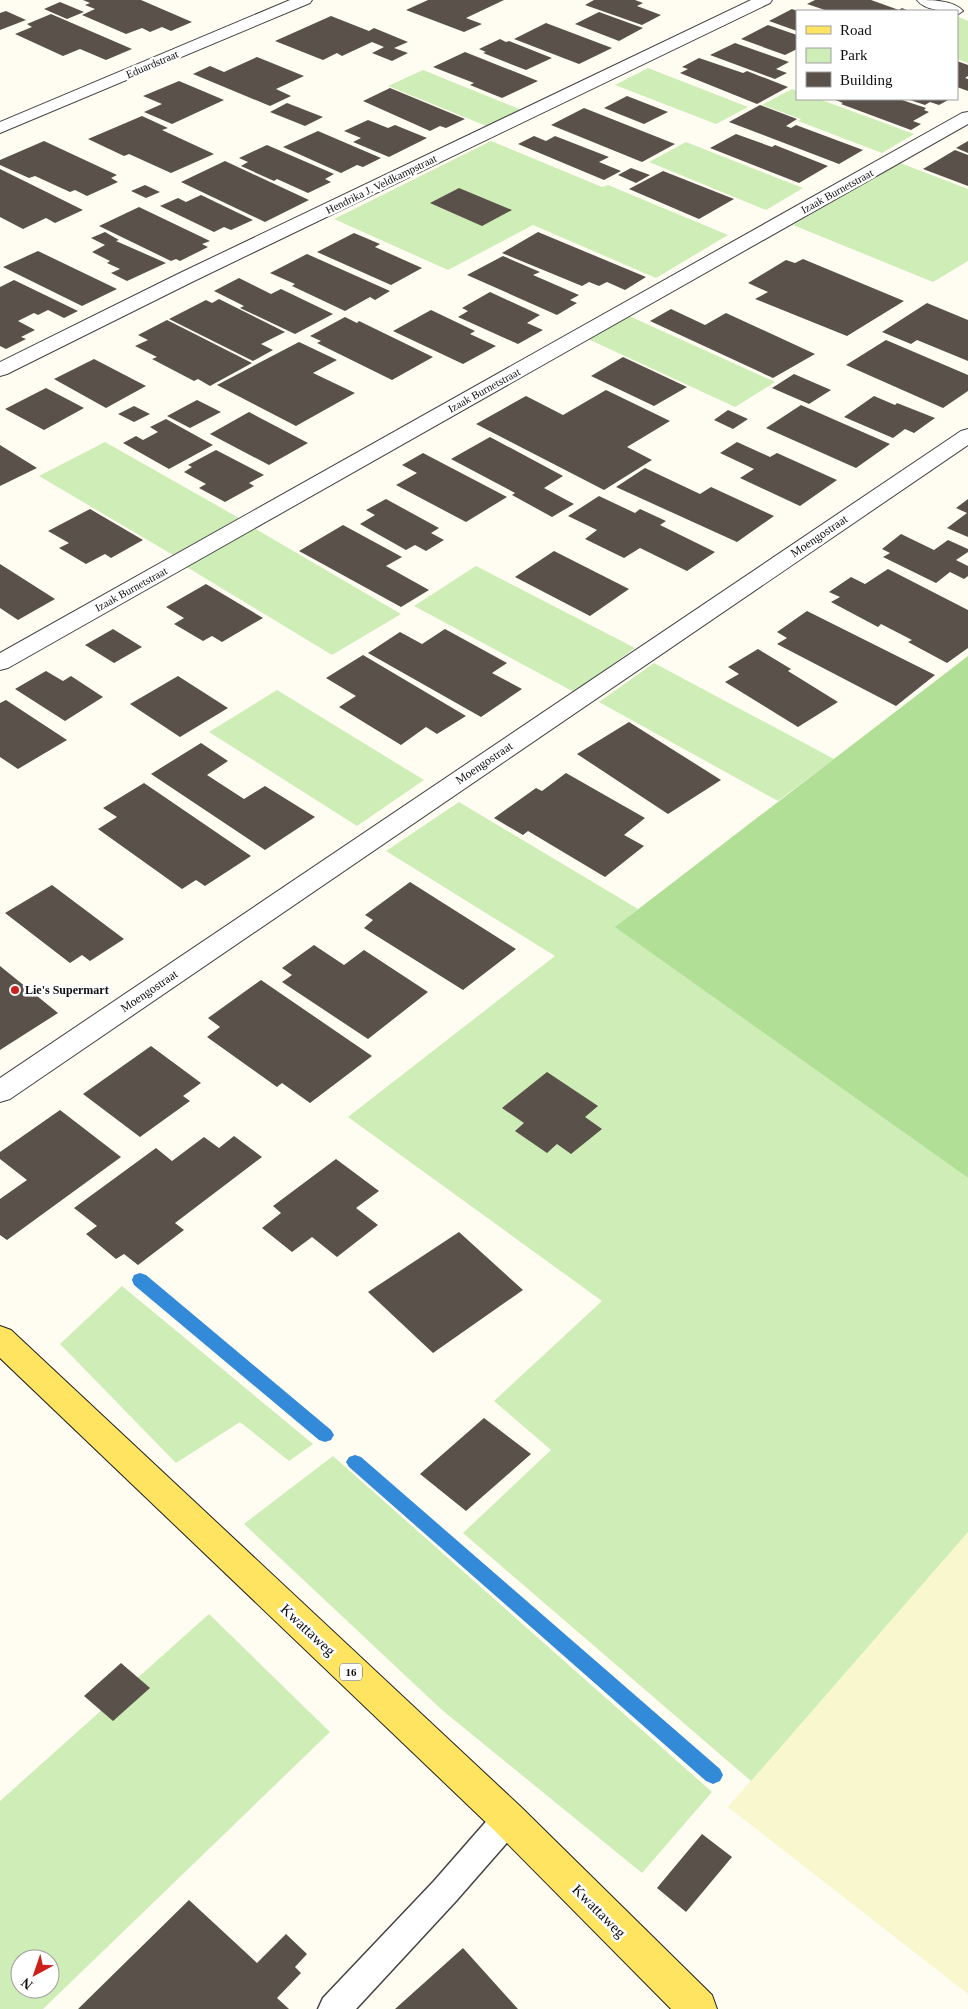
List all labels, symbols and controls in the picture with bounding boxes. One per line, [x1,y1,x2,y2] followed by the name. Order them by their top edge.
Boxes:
[796,10,958,100] legend
[840,22,872,38] text: Road
[840,47,868,63] text: Park
[124,48,180,80] street label: Eduardstraat
[840,72,893,88] text: Building
[324,152,438,216] street label: Hendrika J. Veldkampstraat
[799,166,875,216] street label: Izaak Burnetstraat
[446,365,522,415] street label: Izaak Burnetstraat
[788,511,851,560] street label: Moengostraat
[93,564,169,614] street label: Izaak Burnetstraat
[453,738,516,787] street label: Moengostraat
[118,966,181,1015] street label: Moengostraat
[25,983,109,997] place label: Lie's Supermart
[9,984,21,996] marker: Lie's Supermart
[278,1601,339,1659] street label: Kwattaweg
[340,1664,362,1680] road number: 16
[569,1881,629,1941] street label: Kwattaweg
[10,1949,60,1999] north arrow
[18,1975,36,1993] text: N

